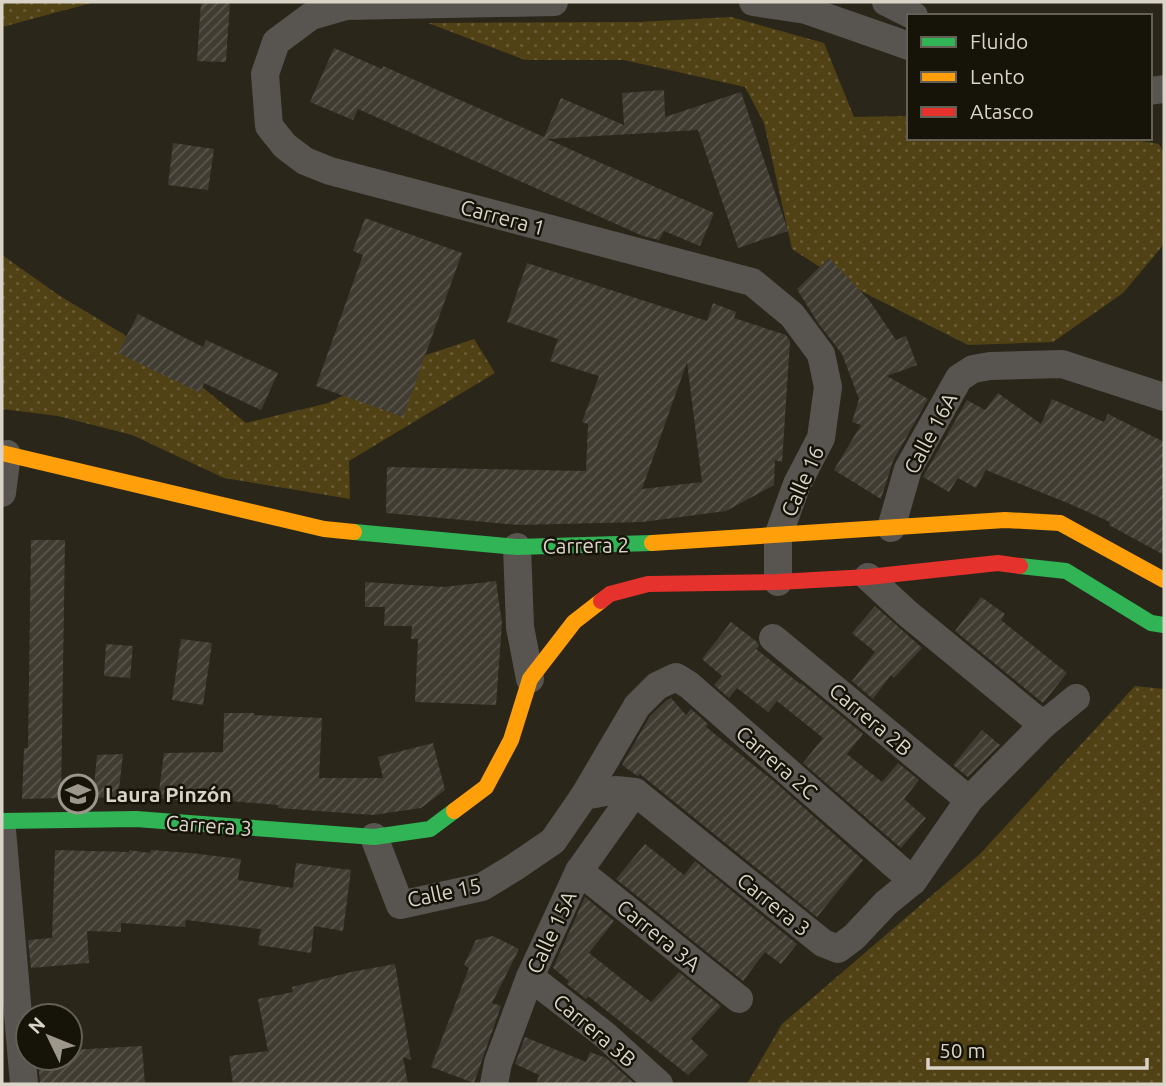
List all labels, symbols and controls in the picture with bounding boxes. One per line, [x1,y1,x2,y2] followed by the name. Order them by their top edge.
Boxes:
[907,14,1152,140] legend
[970,29,1028,53] text: Fluido
[970,64,1025,88] text: Lento
[970,99,1034,123] text: Atasco
[458,194,548,240] street label: Carrera 1
[899,388,962,478] street label: Calle 16A
[776,442,828,520] street label: Calle 16
[543,532,629,558] street label: Carrera 2
[825,678,917,760] street label: Carrera 2B
[732,720,822,804] street label: Carrera 2C
[57,773,99,815] school or university icon: Laura Pinzón
[105,782,232,806] place label: Laura Pinzón
[165,810,253,840] street label: Carrera 3
[733,867,815,941] street label: Carrera 3
[405,872,483,912] street label: Calle 15
[521,887,581,977] street label: Calle 15A
[613,894,706,976] street label: Carrera 3A
[549,989,641,1071] street label: Carrera 3B
[14,1002,84,1072] north arrow
[24,1013,49,1038] text: N
[928,1026,1147,1070] scale bar
[939,1038,986,1062] text: 50 m

